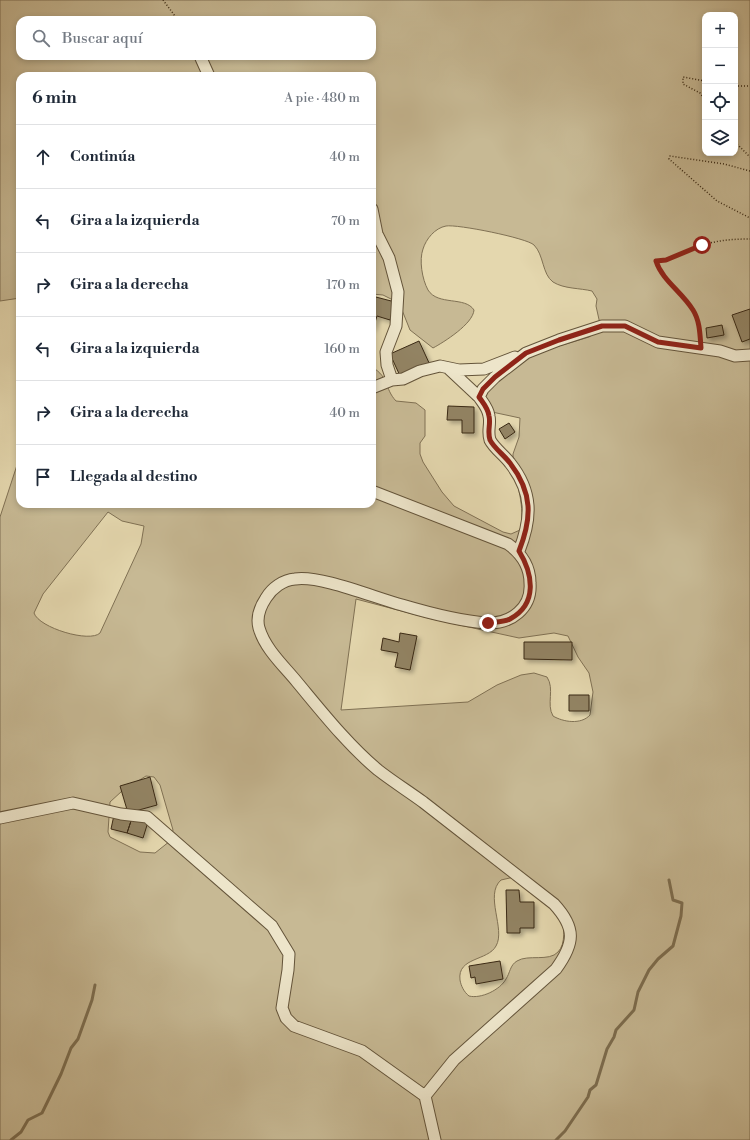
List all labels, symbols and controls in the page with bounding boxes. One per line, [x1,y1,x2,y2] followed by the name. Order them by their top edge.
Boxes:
[702,12,738,156] map controls
[702,12,738,48] button: +
[16,16,376,60] search box
[30,27,52,49] icon: search
[62,29,143,48] text: Buscar aquí
[702,48,738,84] button: −
[702,84,738,120] button: locate
[32,87,77,109] text: 6 min
[284,90,360,106] text: A pie · 480 m
[702,120,738,156] button: layers
[32,146,54,168] icon: ahead
[70,147,135,166] text: Continúa
[330,149,360,165] text: 40 m
[32,210,54,232] icon: left
[70,211,200,230] text: Gira a la izquierda
[331,213,360,229] text: 70 m
[693,236,711,254] route start
[32,274,54,296] icon: right
[70,275,189,294] text: Gira a la derecha
[326,277,360,293] text: 170 m
[32,338,54,360] icon: left
[70,339,200,358] text: Gira a la izquierda
[324,341,360,357] text: 160 m
[32,402,54,424] icon: right
[70,403,189,422] text: Gira a la derecha
[330,405,360,421] text: 40 m
[32,466,54,488] icon: arrive
[70,467,198,486] text: Llegada al destino
[479,614,497,632] route end

